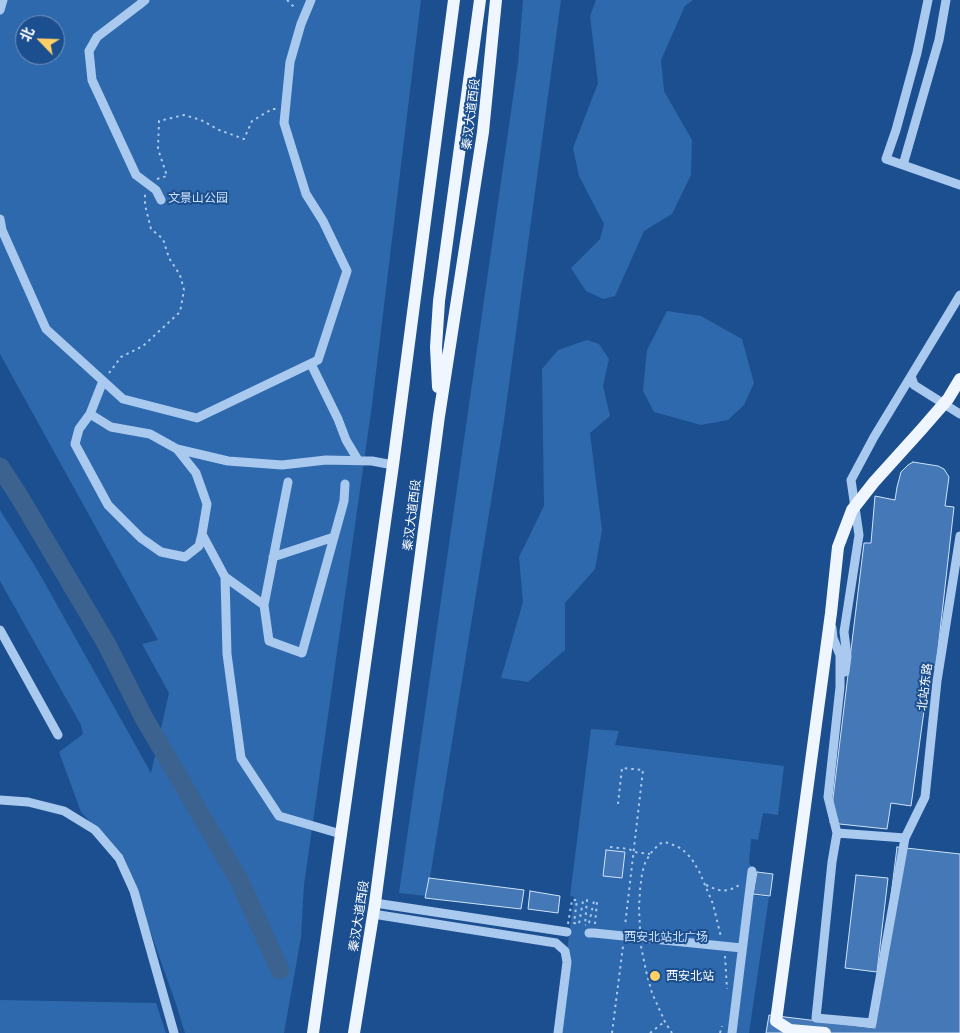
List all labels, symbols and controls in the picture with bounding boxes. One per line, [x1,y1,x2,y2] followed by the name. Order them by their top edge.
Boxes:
[15,15,65,65] north arrow
[17,25,37,44] text: 北
[459,77,483,151] street label: 秦汉大道西段
[168,191,228,205] park label: 文景山公园
[400,478,424,552] street label: 秦汉大道西段
[915,662,935,712] street label: 北站东路
[346,879,372,953] street label: 秦汉大道西段
[624,930,708,944] park label: 西安北站北广场
[648,969,662,983] marker: 西安北站
[666,969,714,983] place label: 西安北站

